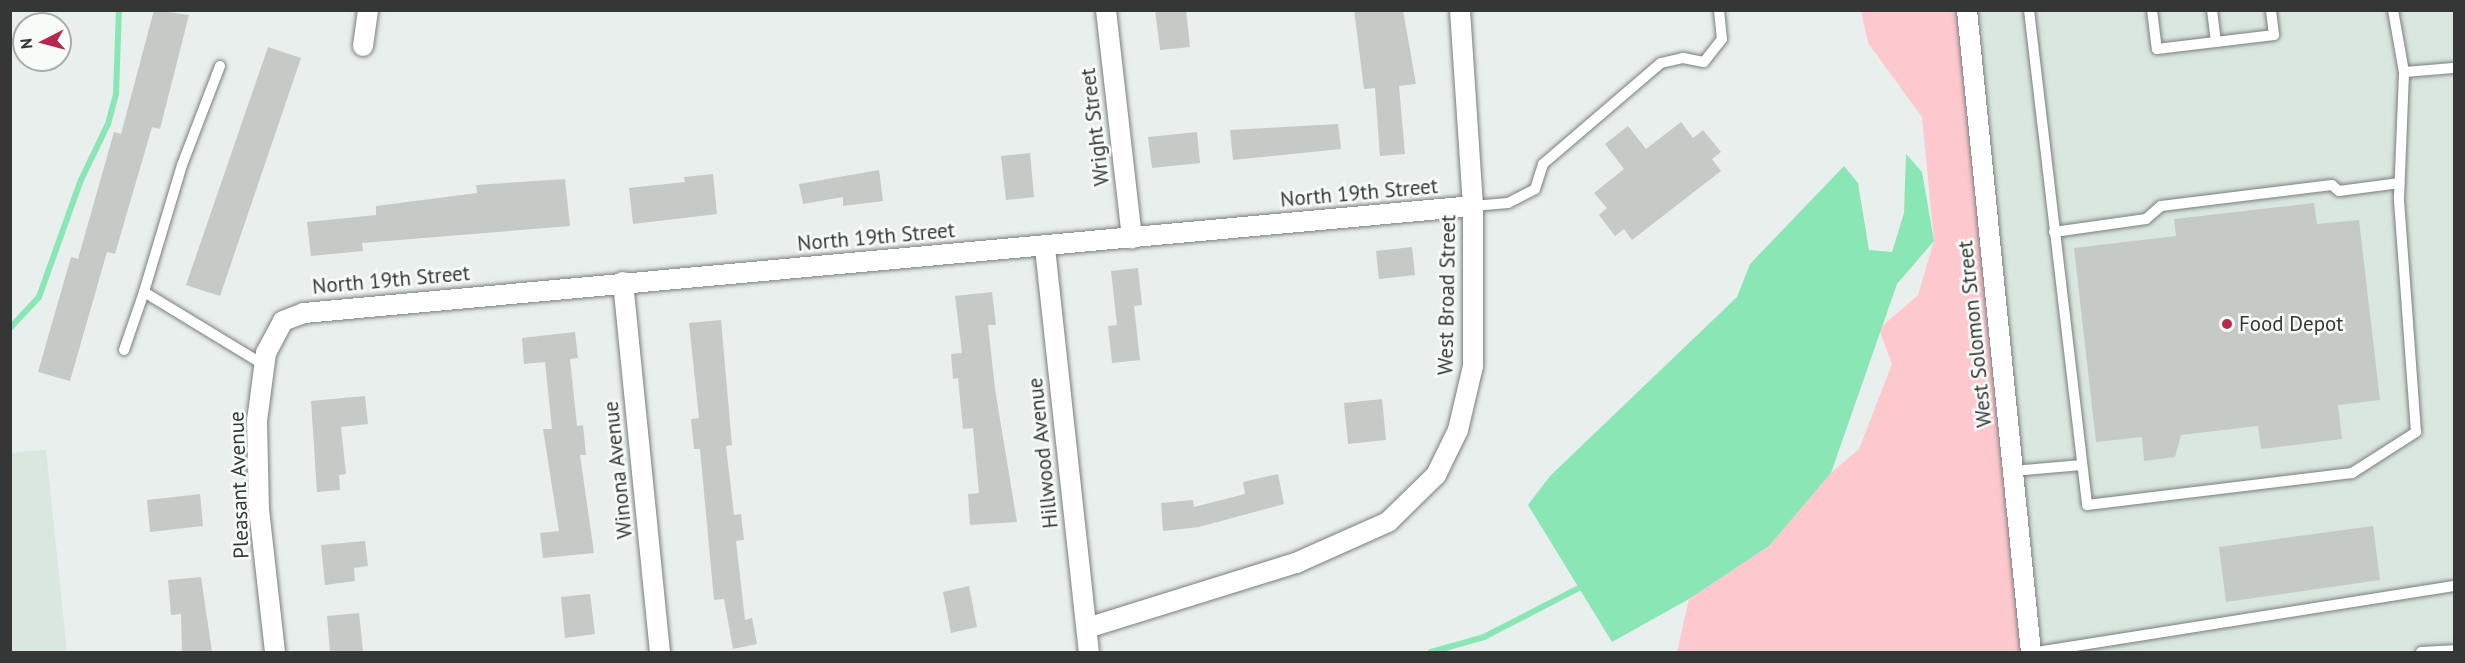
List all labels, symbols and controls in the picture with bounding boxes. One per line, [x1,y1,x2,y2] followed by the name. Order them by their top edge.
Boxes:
[12,12,72,72] north arrow
[16,37,37,50] text: N
[1075,67,1115,187] street label: Wright Street
[1279,174,1439,212] street label: North 19th Street
[1433,215,1461,375] street label: West Broad Street
[796,218,956,256] street label: North 19th Street
[1953,239,1997,429] street label: West Solomon Street
[311,261,471,299] street label: North 19th Street
[2239,311,2343,337] place label: Food Depot
[2220,317,2234,331] marker: Food Depot
[1023,376,1063,530] street label: Hillwood Avenue
[598,400,638,540] street label: Winona Avenue
[224,411,254,559] street label: Pleasant Avenue

